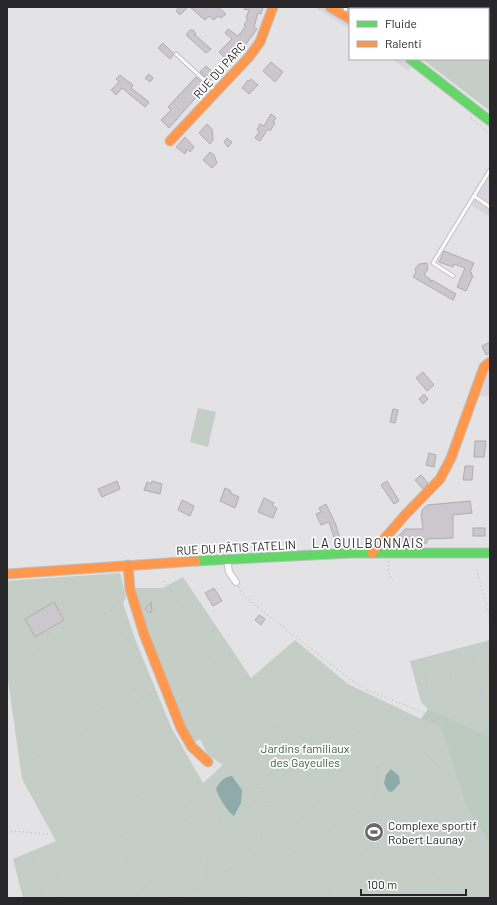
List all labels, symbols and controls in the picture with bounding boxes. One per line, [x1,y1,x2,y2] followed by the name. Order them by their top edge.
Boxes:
[349,8,489,60] legend
[385,16,417,30] text: Fluide
[385,36,422,50] text: Ralenti
[190,39,248,101] street label: RUE DU PARC
[312,535,424,551] district label: LA GUILBONNAIS
[176,537,296,557] street label: RUE DU PÂTIS TATELIN
[261,741,350,769] park label: Jardins familiaux des Gayeulles
[388,818,477,846] place label: Complexe sportif Robert Launay
[363,821,385,843] sports icon: Complexe sportif Robert Launay
[361,871,466,897] scale bar
[367,877,397,891] text: 100 m

